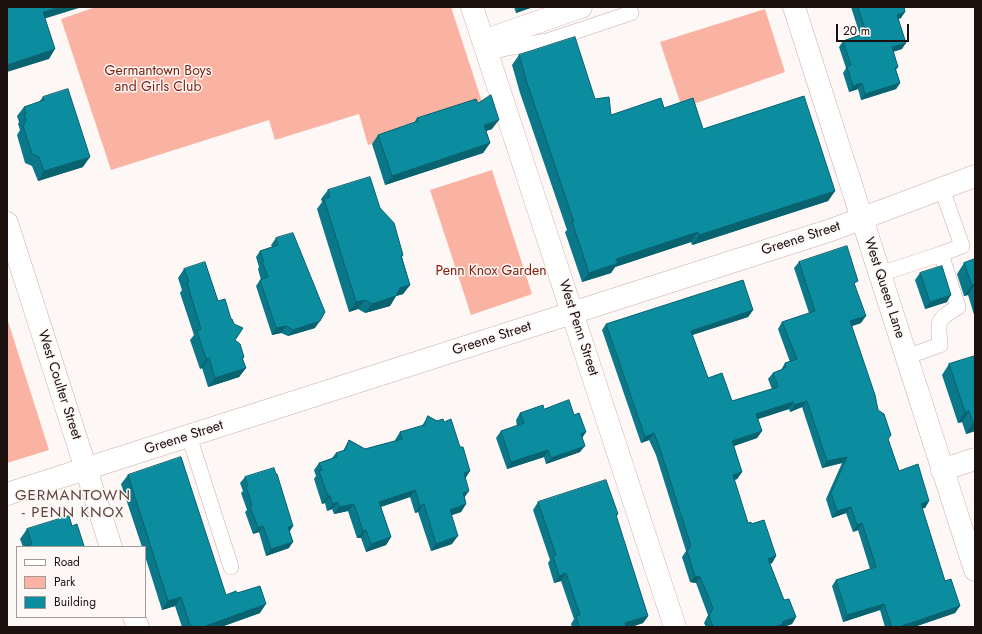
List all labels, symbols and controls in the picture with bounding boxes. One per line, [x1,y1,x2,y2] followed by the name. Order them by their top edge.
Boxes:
[838,16,911,42] scale bar
[843,22,870,40] text: 20 m
[105,64,211,96] park label: Germantown Boys and Girls Club
[759,218,843,260] street label: Greene Street
[860,235,908,341] street label: West Queen Lane
[435,264,547,280] park label: Penn Knox Garden
[555,278,601,378] street label: West Penn Street
[450,318,534,360] street label: Greene Street
[33,328,85,442] street label: West Coulter Street
[142,417,226,459] street label: Greene Street
[15,487,131,522] district label: GERMANTOWN - PENN KNOX
[16,546,146,618] legend
[54,553,80,571] text: Road
[54,573,75,591] text: Park
[54,593,96,611] text: Building

